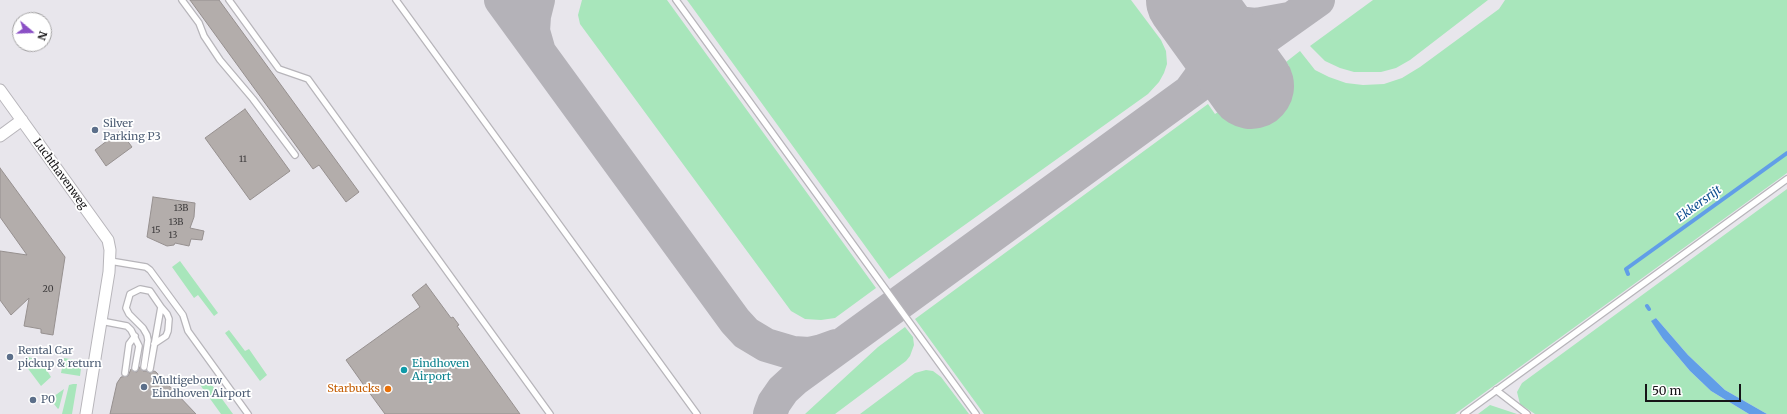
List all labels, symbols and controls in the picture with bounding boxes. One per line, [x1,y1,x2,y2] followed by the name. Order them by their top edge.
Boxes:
[12,12,52,52] north arrow
[34,29,50,42] text: N
[103,117,161,143] place label: Silver Parking P3
[90,125,100,135] marker: Silver Parking P3
[30,136,90,212] street label: Luchthavenweg
[239,154,247,164] house number: 11
[1674,183,1724,225] water label: Ekkersrijt
[174,203,188,213] house number: 13B
[169,217,183,227] house number: 13B
[151,225,161,235] house number: 15
[169,230,177,240] house number: 13
[43,284,53,294] house number: 20
[18,344,102,370] place label: Rental Car pickup & return
[5,352,15,362] marker: Rental Car pickup & return
[412,357,469,383] place label: Eindhoven Airport
[399,365,409,375] marker: Eindhoven Airport
[152,374,251,400] place label: Multigebouw Eindhoven Airport
[1647,376,1743,402] scale bar
[139,382,149,392] marker: Multigebouw Eindhoven Airport
[327,382,380,396] place label: Starbucks
[1652,383,1681,398] text: 50 m
[383,384,393,394] marker: Starbucks
[41,393,55,407] place label: P0
[28,395,38,405] marker: P0

